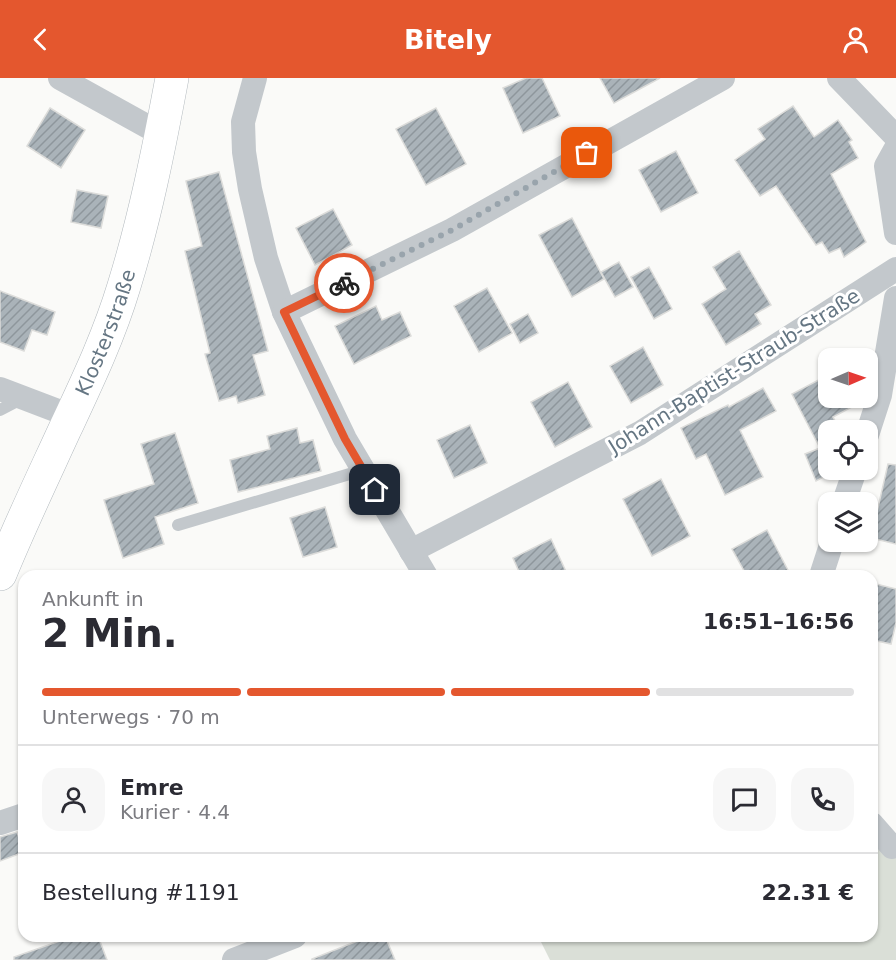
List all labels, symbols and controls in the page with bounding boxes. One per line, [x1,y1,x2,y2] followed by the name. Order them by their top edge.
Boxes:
[24,23,57,56] icon: back
[839,23,872,56] icon: person
[404,24,492,55] text: Bitely
[561,127,612,178] pin
[570,136,603,169] icon: bag
[314,253,374,313] courier
[70,266,140,399] street label: Klosterstraße
[328,267,361,300] icon: bike
[602,283,864,460] street label: Johann-Baptist-Straub-Straße
[818,348,878,408] north arrow
[818,348,878,552] map controls
[818,420,878,480] button: locate
[349,464,400,515] pin
[358,473,391,506] icon: home
[818,492,878,552] button: layers
[42,587,144,611] text: Ankunft in
[703,609,854,634] text: 16:51–16:56
[42,611,177,656] text: 2 Min.
[42,705,220,729] text: Unterwegs · 70 m
[42,768,105,831] button: person
[713,768,776,831] button: chat
[791,768,854,831] button: phone
[120,775,184,800] text: Emre
[120,800,230,824] text: Kurier · 4.4
[42,880,240,905] text: Bestellung #1191
[761,880,854,905] text: 22.31 €

